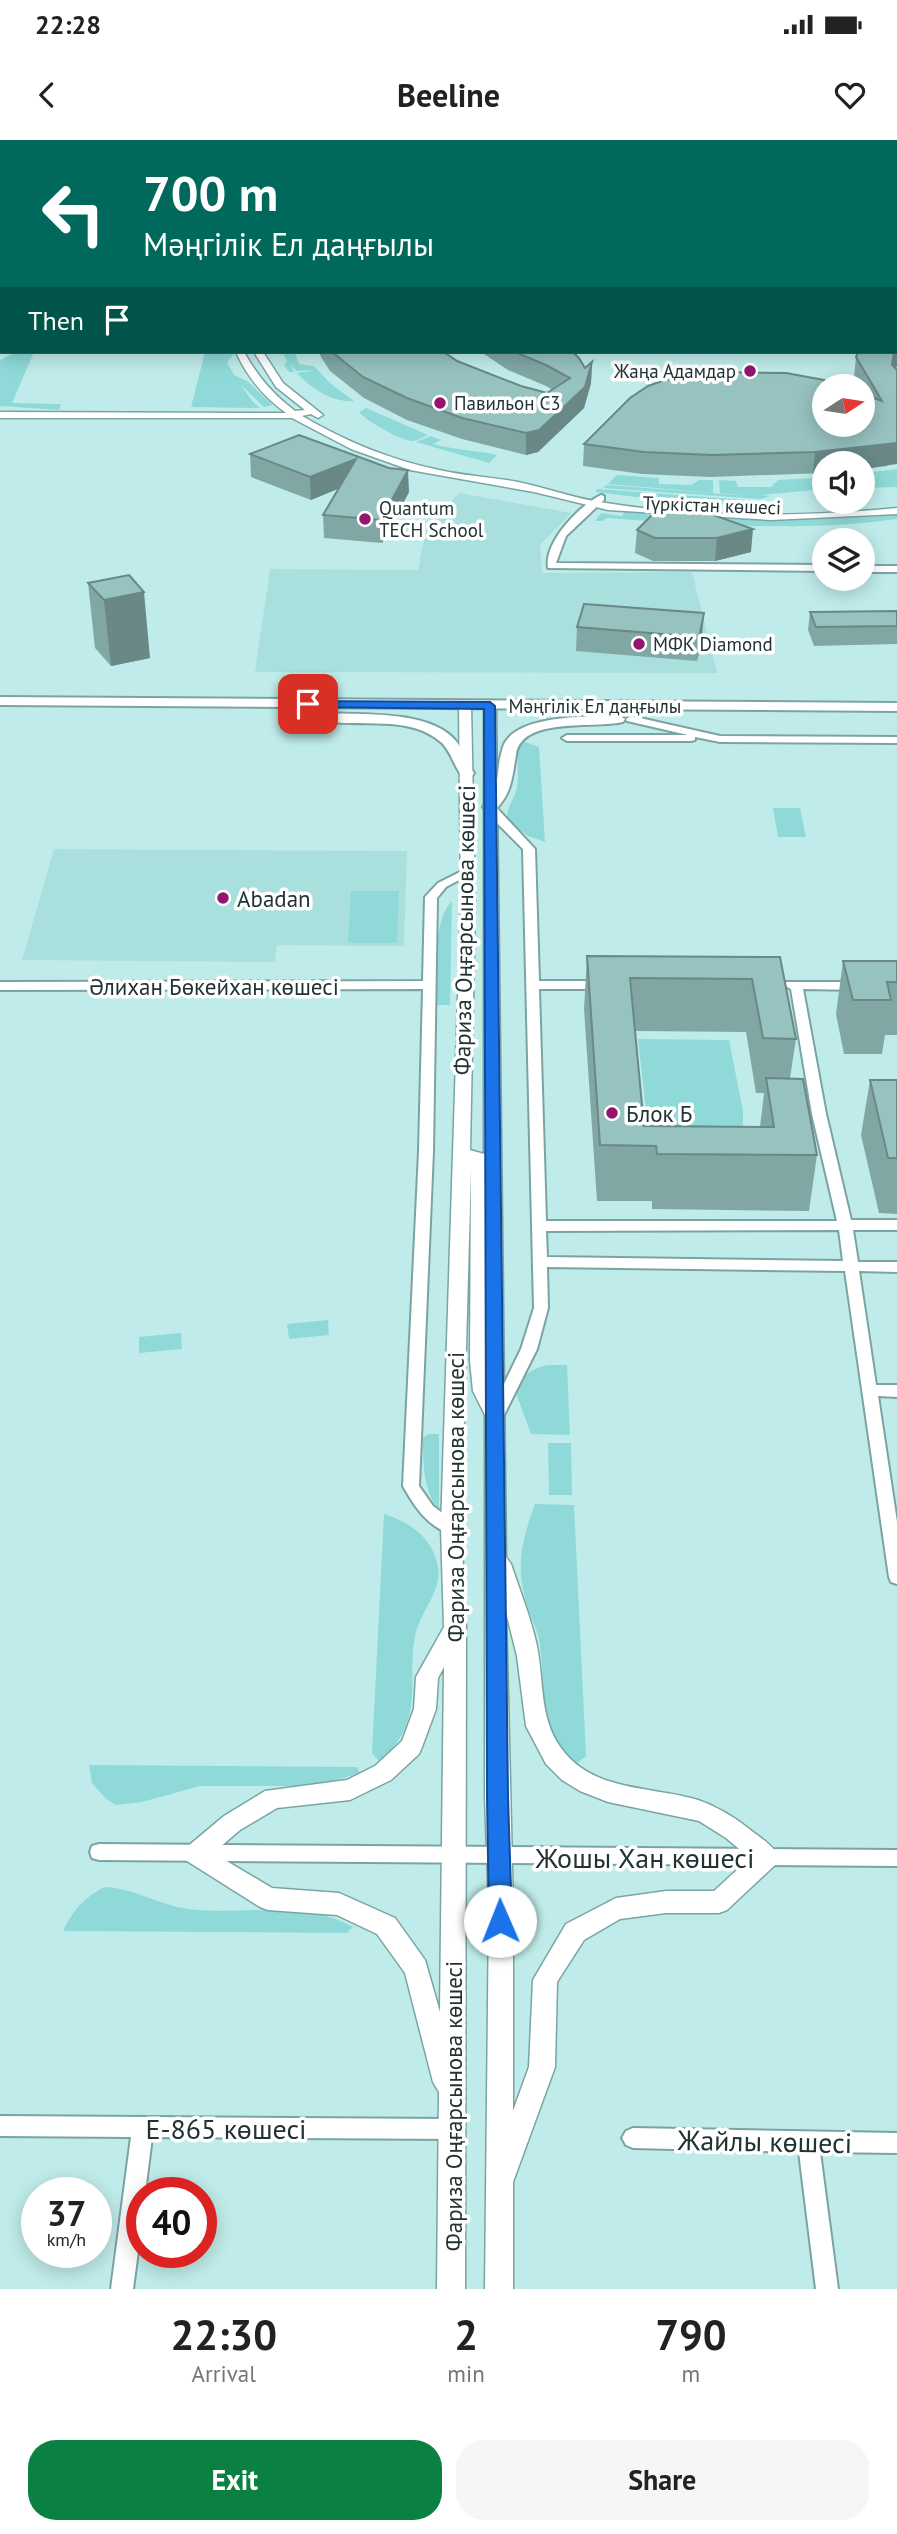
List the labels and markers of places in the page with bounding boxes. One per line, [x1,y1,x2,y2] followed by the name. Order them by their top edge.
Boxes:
[613,359,736,383] place label: Жаңа Адамдар
[742,363,758,379] marker: Жаңа Адамдар
[454,391,561,415] place label: Павильон С3
[432,395,448,411] marker: Павильон С3
[379,496,484,542] place label: Quantum TECH School
[357,511,373,527] marker: Quantum TECH School
[653,632,773,656] place label: МФК Diamond
[631,636,647,652] marker: МФК Diamond
[278,674,338,734] pin
[237,884,311,913] place label: Abadan
[215,890,231,906] marker: Abadan
[626,1099,692,1128] place label: Блок Б
[604,1105,620,1121] marker: Блок Б

